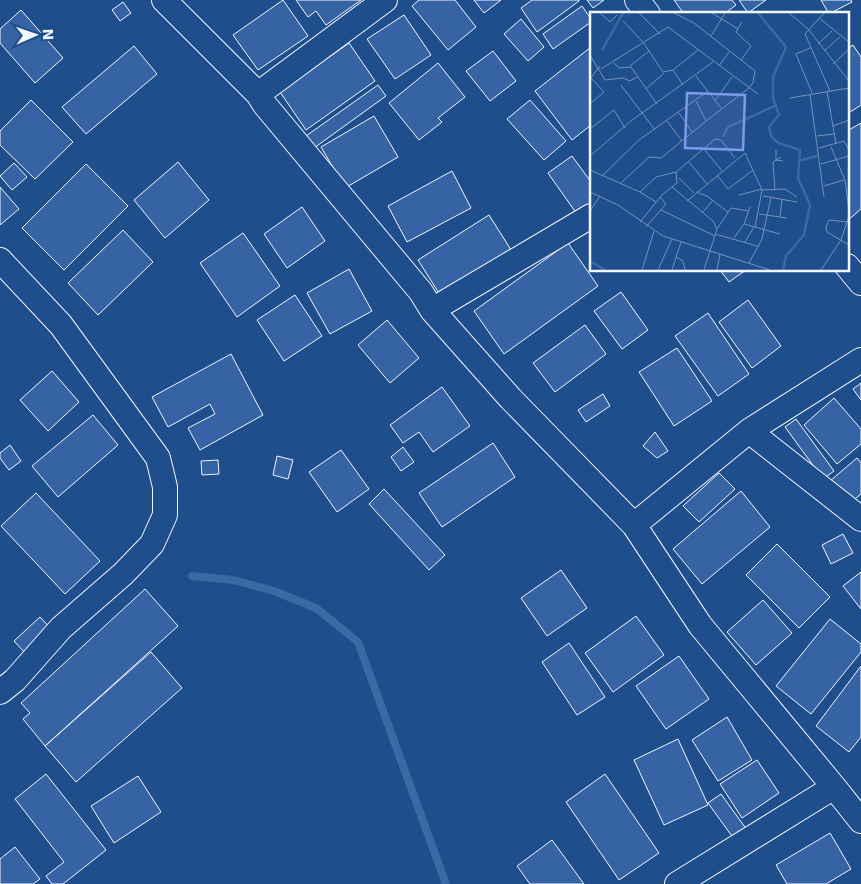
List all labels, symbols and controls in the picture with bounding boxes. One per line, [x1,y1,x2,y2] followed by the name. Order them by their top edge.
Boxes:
[10,10,60,60] north arrow
[590,12,848,271] inset map
[40,28,56,41] text: N

